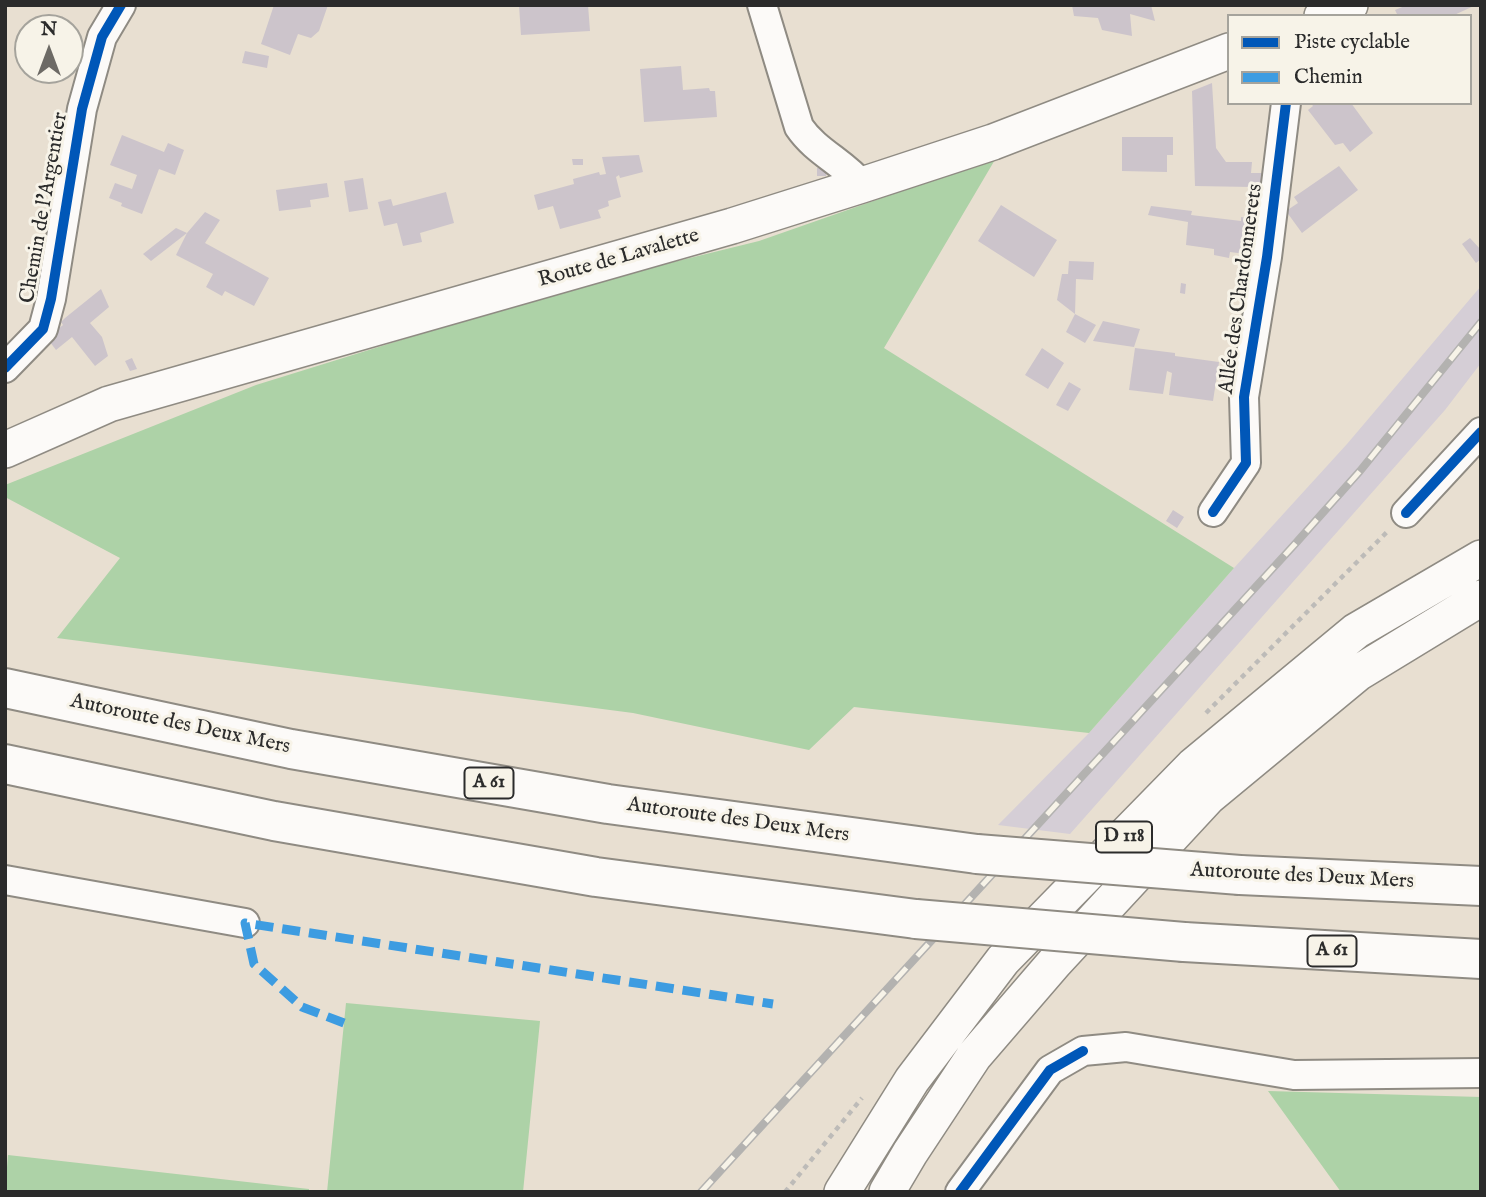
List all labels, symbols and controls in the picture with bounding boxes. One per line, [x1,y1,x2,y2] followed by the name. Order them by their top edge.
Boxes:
[14,14,84,84] north arrow
[1227,14,1472,105] legend
[41,18,57,42] text: N
[1294,29,1410,56] text: Piste cyclable
[1294,64,1363,91] text: Chemin
[16,110,74,306] street label: Chemin de l'Argentier
[1215,182,1269,396] street label: Allée des Chardonnerets
[536,224,702,294] street label: Route de Lavalette
[68,689,292,761] street label: Autoroute des Deux Mers
[464,768,514,798] road number: A 61
[625,793,851,849] street label: Autoroute des Deux Mers
[1096,822,1152,852] road number: D 118
[1189,859,1415,895] street label: Autoroute des Deux Mers
[1308,936,1356,967] road number: A 61

